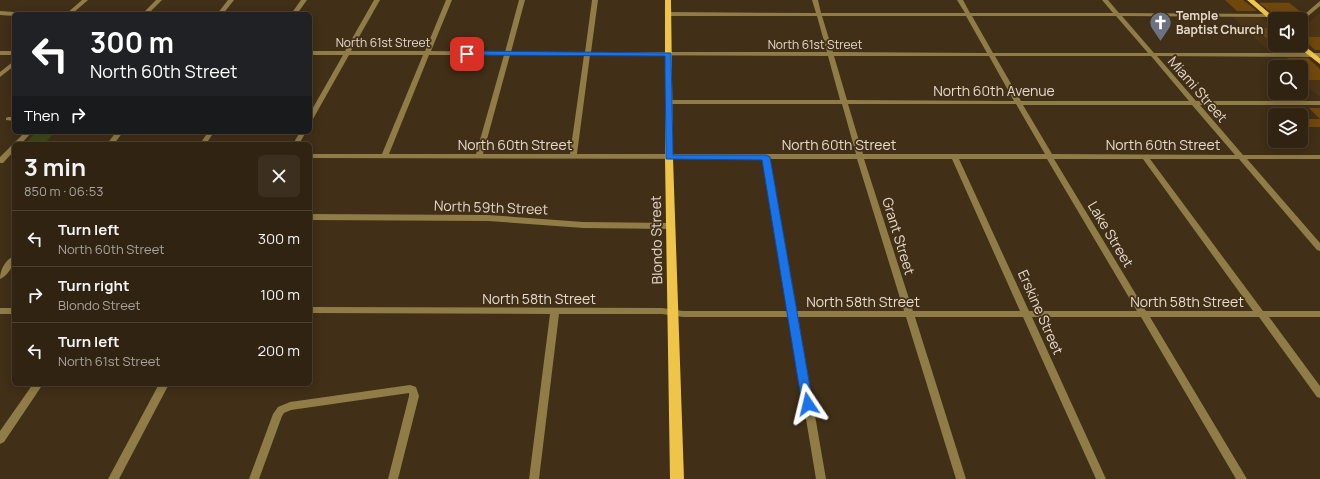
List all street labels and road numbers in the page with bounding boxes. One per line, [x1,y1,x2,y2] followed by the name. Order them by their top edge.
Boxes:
[336,34,431,51] street label: North 61st Street
[768,36,863,53] street label: North 61st Street
[1164,52,1232,126] street label: Miami Street
[933,81,1055,100] street label: North 60th Avenue
[458,135,573,154] street label: North 60th Street
[782,135,897,154] street label: North 60th Street
[1106,135,1221,154] street label: North 60th Street
[646,195,666,285] street label: Blondo Street
[878,195,920,278] street label: Grant Street
[434,196,549,219] street label: North 59th Street
[1084,197,1138,271] street label: Lake Street
[1014,267,1068,358] street label: Erskine Street
[482,289,596,308] street label: North 58th Street
[806,292,920,311] street label: North 58th Street
[1130,292,1244,311] street label: North 58th Street

